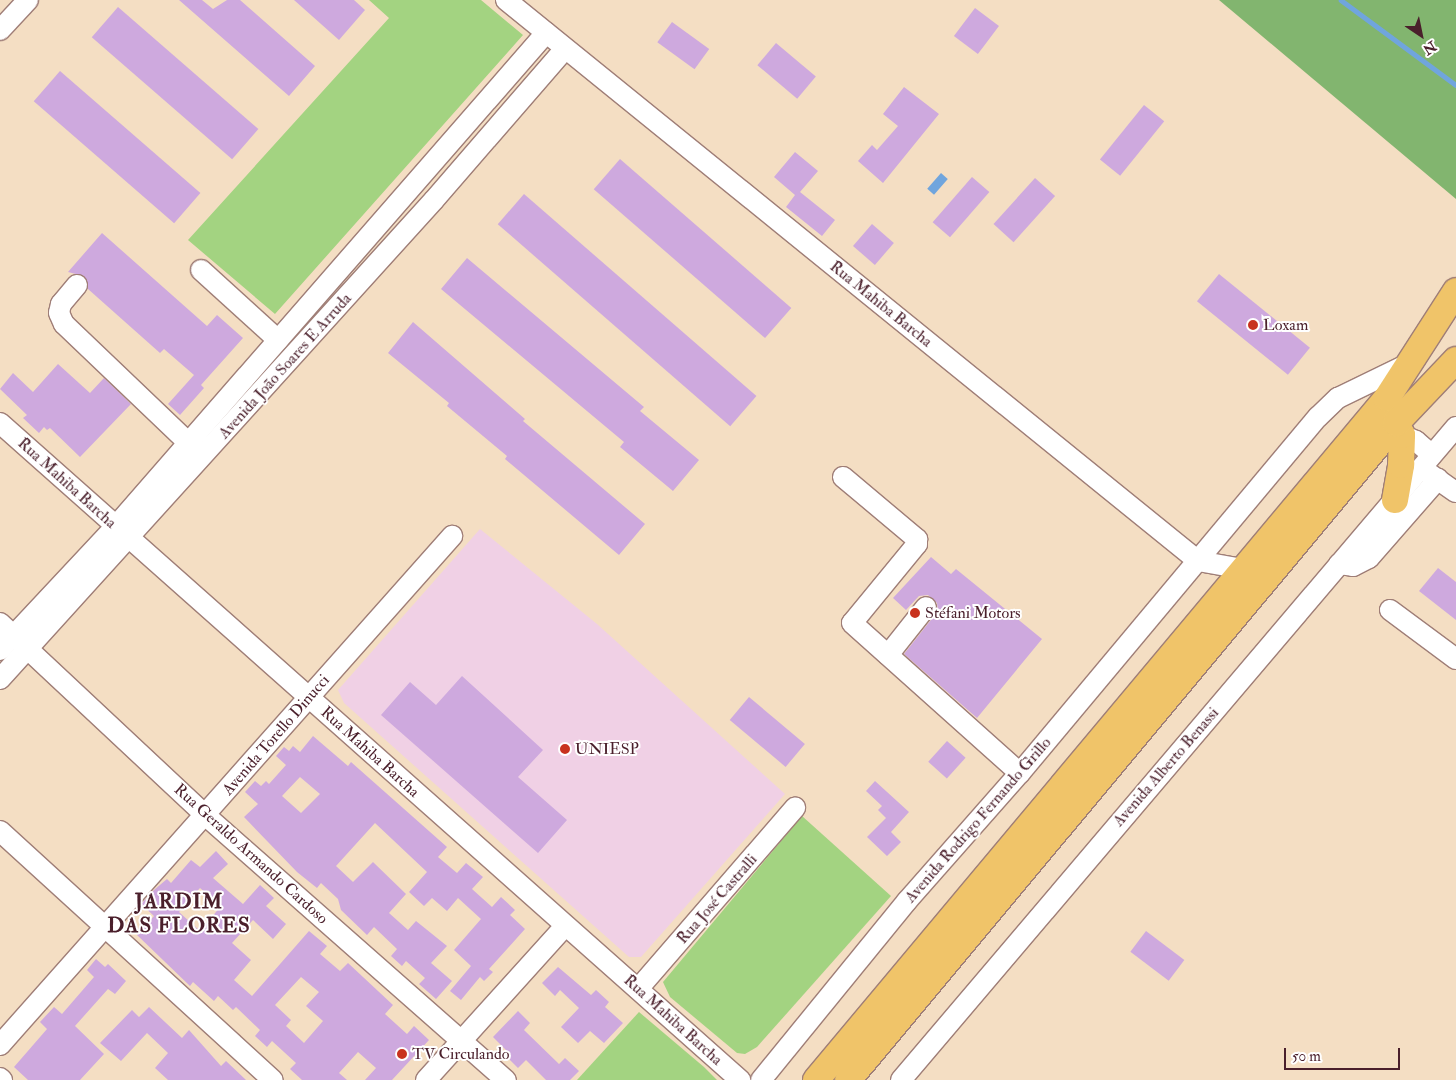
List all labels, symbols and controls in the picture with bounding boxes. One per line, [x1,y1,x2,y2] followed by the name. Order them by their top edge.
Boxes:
[1396,10,1446,60] north arrow
[1420,37,1440,58] text: N
[826,257,936,351] street label: Rua Mahiba Barcha
[215,289,355,443] street label: Avenida João Soares E Arruda
[1263,315,1308,335] place label: Loxam
[1247,319,1259,331] marker: Loxam
[14,434,120,532] street label: Rua Mahiba Barcha
[925,603,1021,623] place label: Stéfani Motors
[909,607,921,619] marker: Stéfani Motors
[218,671,334,799] street label: Avenida Torello Dinucci
[317,703,423,801] street label: Rua Mahiba Barcha
[1109,704,1223,830] street label: Avenida Alberto Benassi
[901,733,1055,907] street label: Avenida Rodrigo Fernando Grillo
[575,739,639,759] place label: UNIESP
[559,743,571,755] marker: UNIESP
[170,780,332,928] street label: Rua Geraldo Armando Cardoso
[673,850,761,948] street label: Rua José Castralli
[106,889,252,939] district label: JARDIM DAS FLORES
[620,971,726,1069] street label: Rua Mahiba Barcha
[1286,1038,1402,1070] scale bar
[412,1044,509,1064] place label: TV Circulando
[1292,1047,1321,1066] text: 50 m
[396,1048,408,1060] marker: TV Circulando

